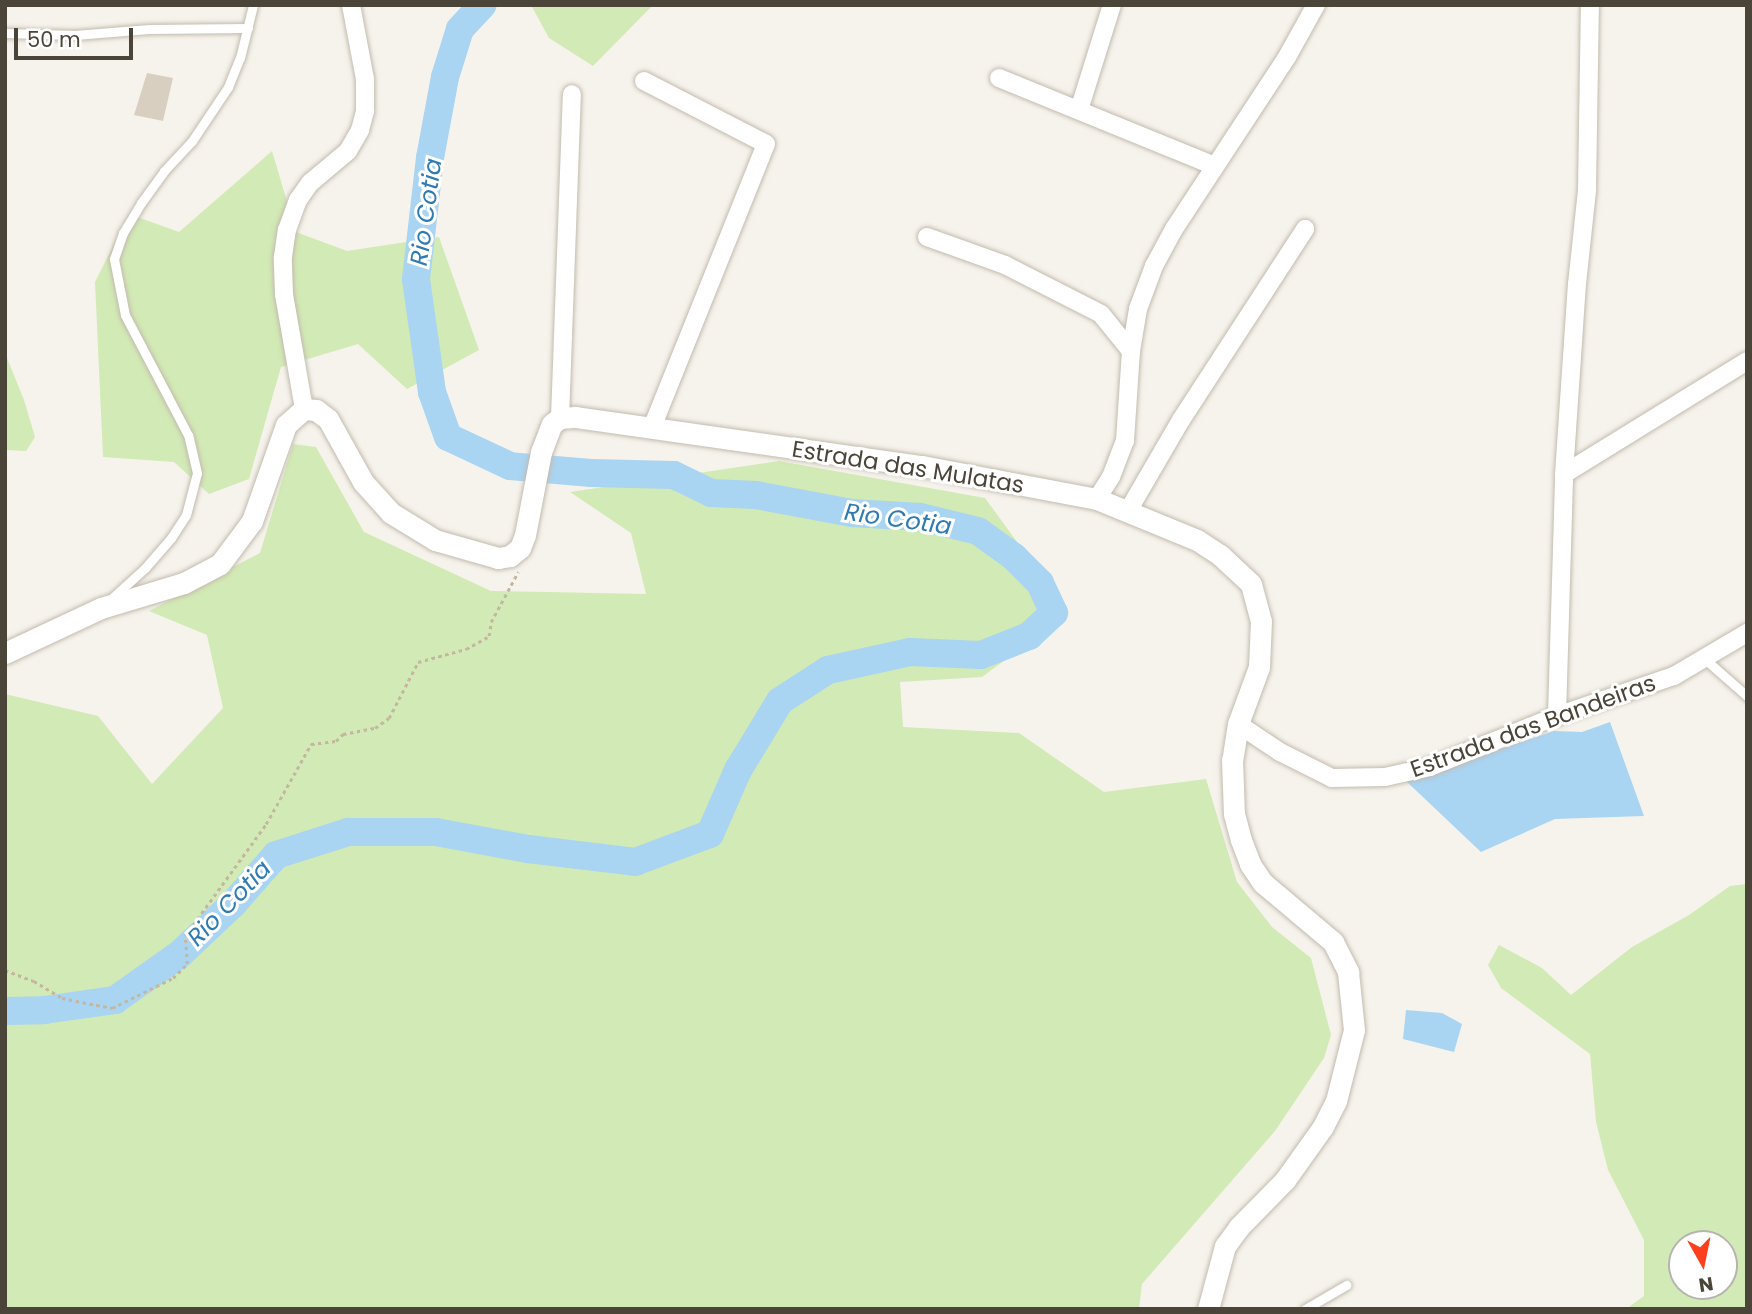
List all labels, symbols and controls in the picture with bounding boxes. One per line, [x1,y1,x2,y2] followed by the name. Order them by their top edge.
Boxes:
[18,14,136,58] scale bar
[27,25,81,54] text: 50 m
[404,157,448,267] water label: Rio Cotia
[790,435,1026,499] street label: Estrada das Mulatas
[843,497,953,541] water label: Rio Cotia
[1407,669,1659,783] street label: Estrada das Bandeiras
[181,854,277,952] water label: Rio Cotia
[1668,1230,1738,1300] north arrow
[1697,1270,1715,1299] text: N

